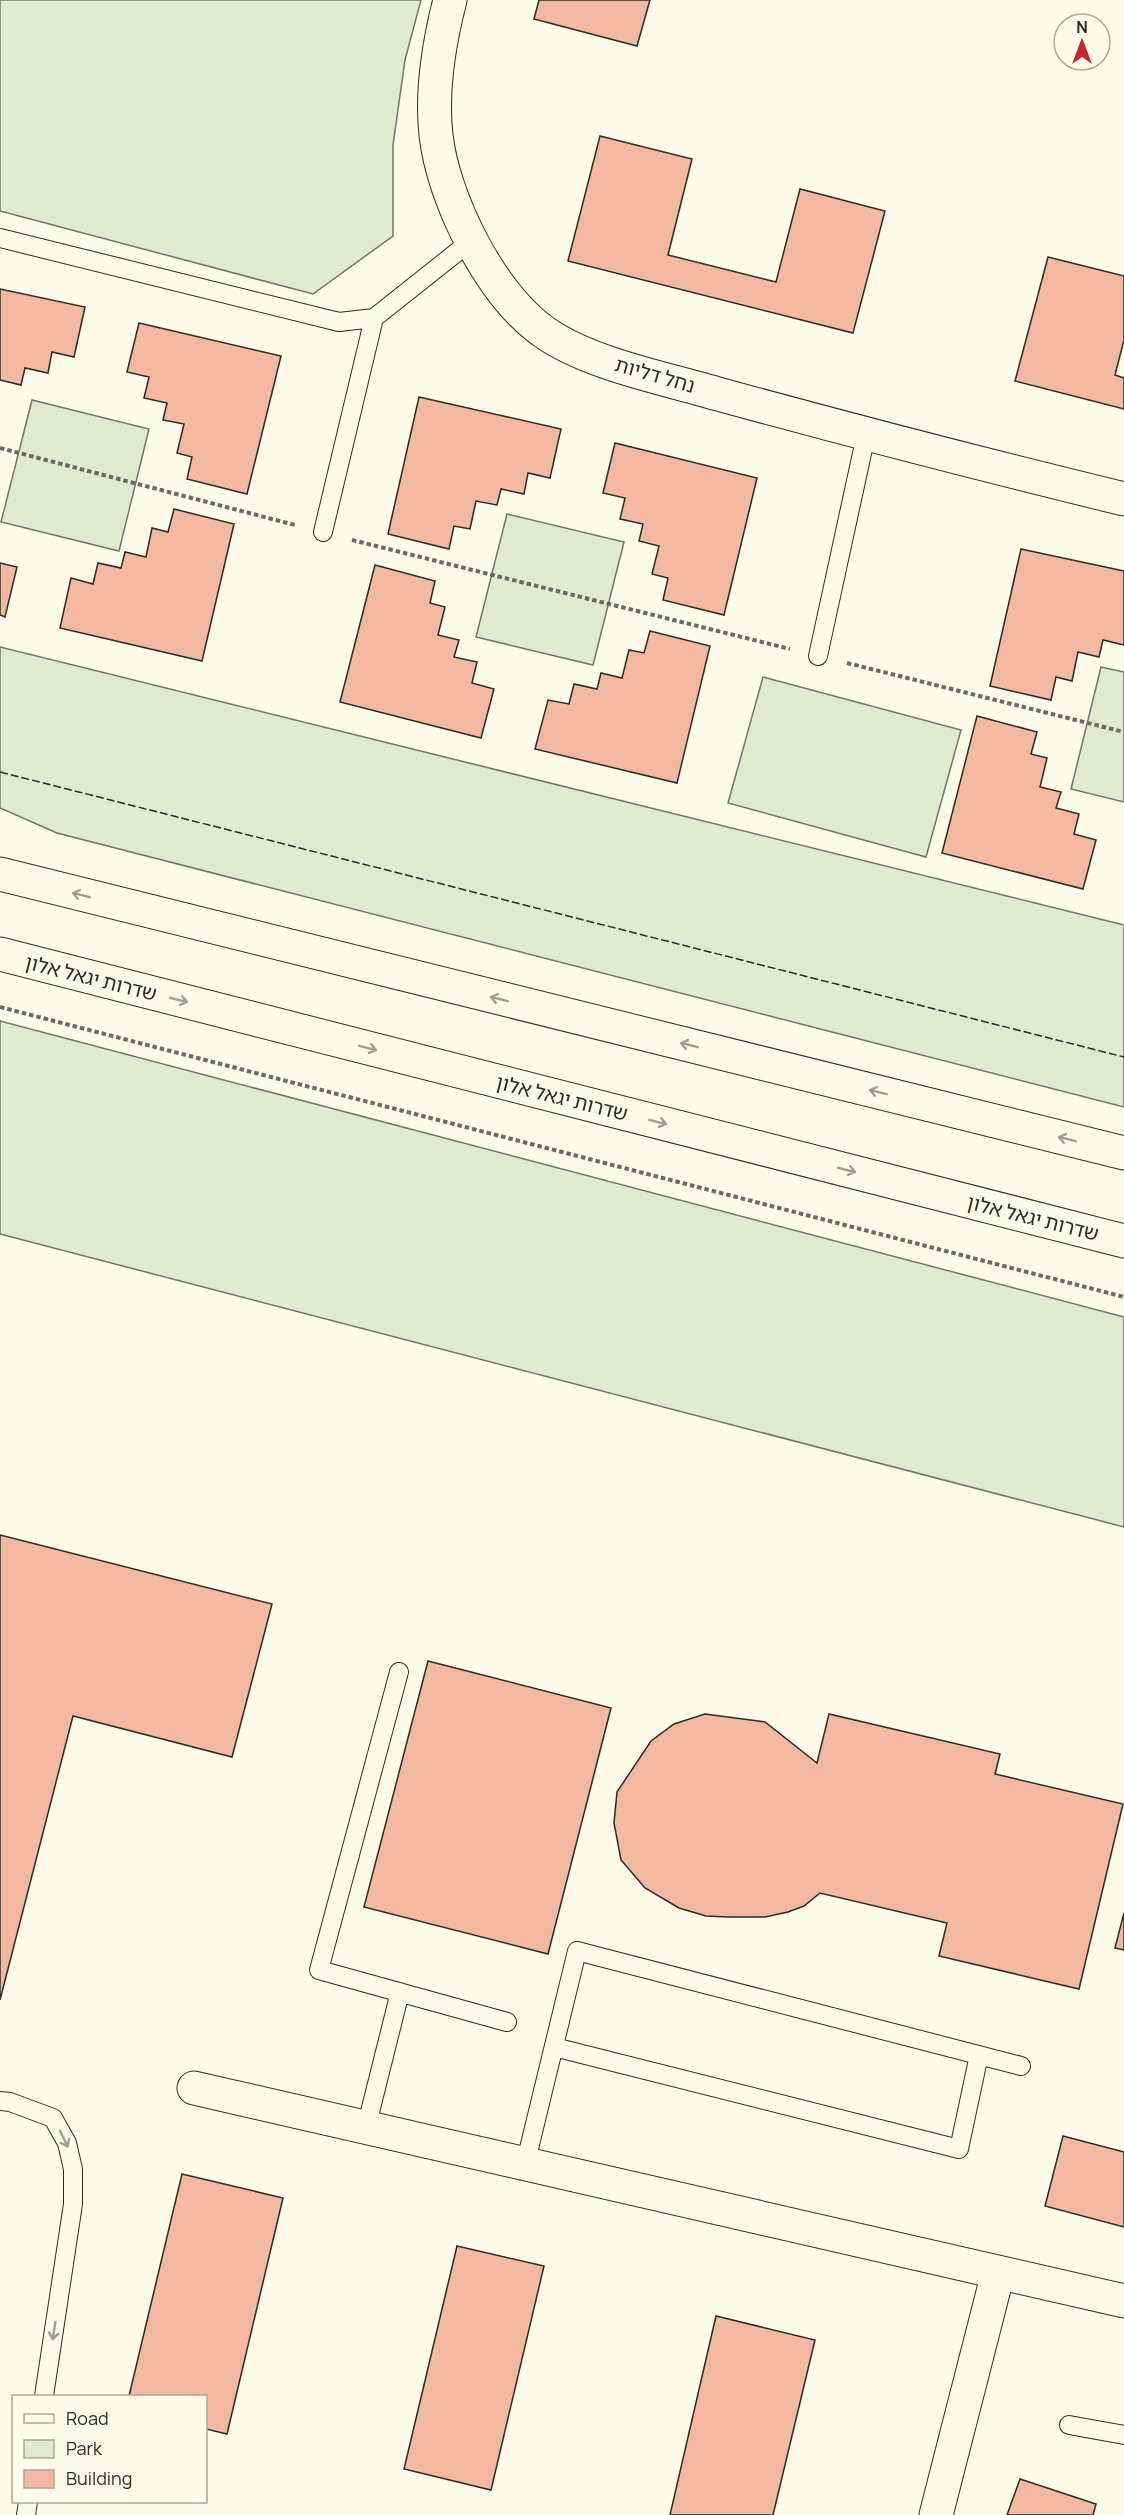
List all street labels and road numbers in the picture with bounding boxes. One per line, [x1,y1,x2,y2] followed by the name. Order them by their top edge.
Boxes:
[612,350,698,399] street label: נחל דליות
[22,948,160,1007] street label: שדרות יגאל אלון
[493,1068,631,1127] street label: שדרות יגאל אלון
[964,1188,1102,1247] street label: שדרות יגאל אלון

